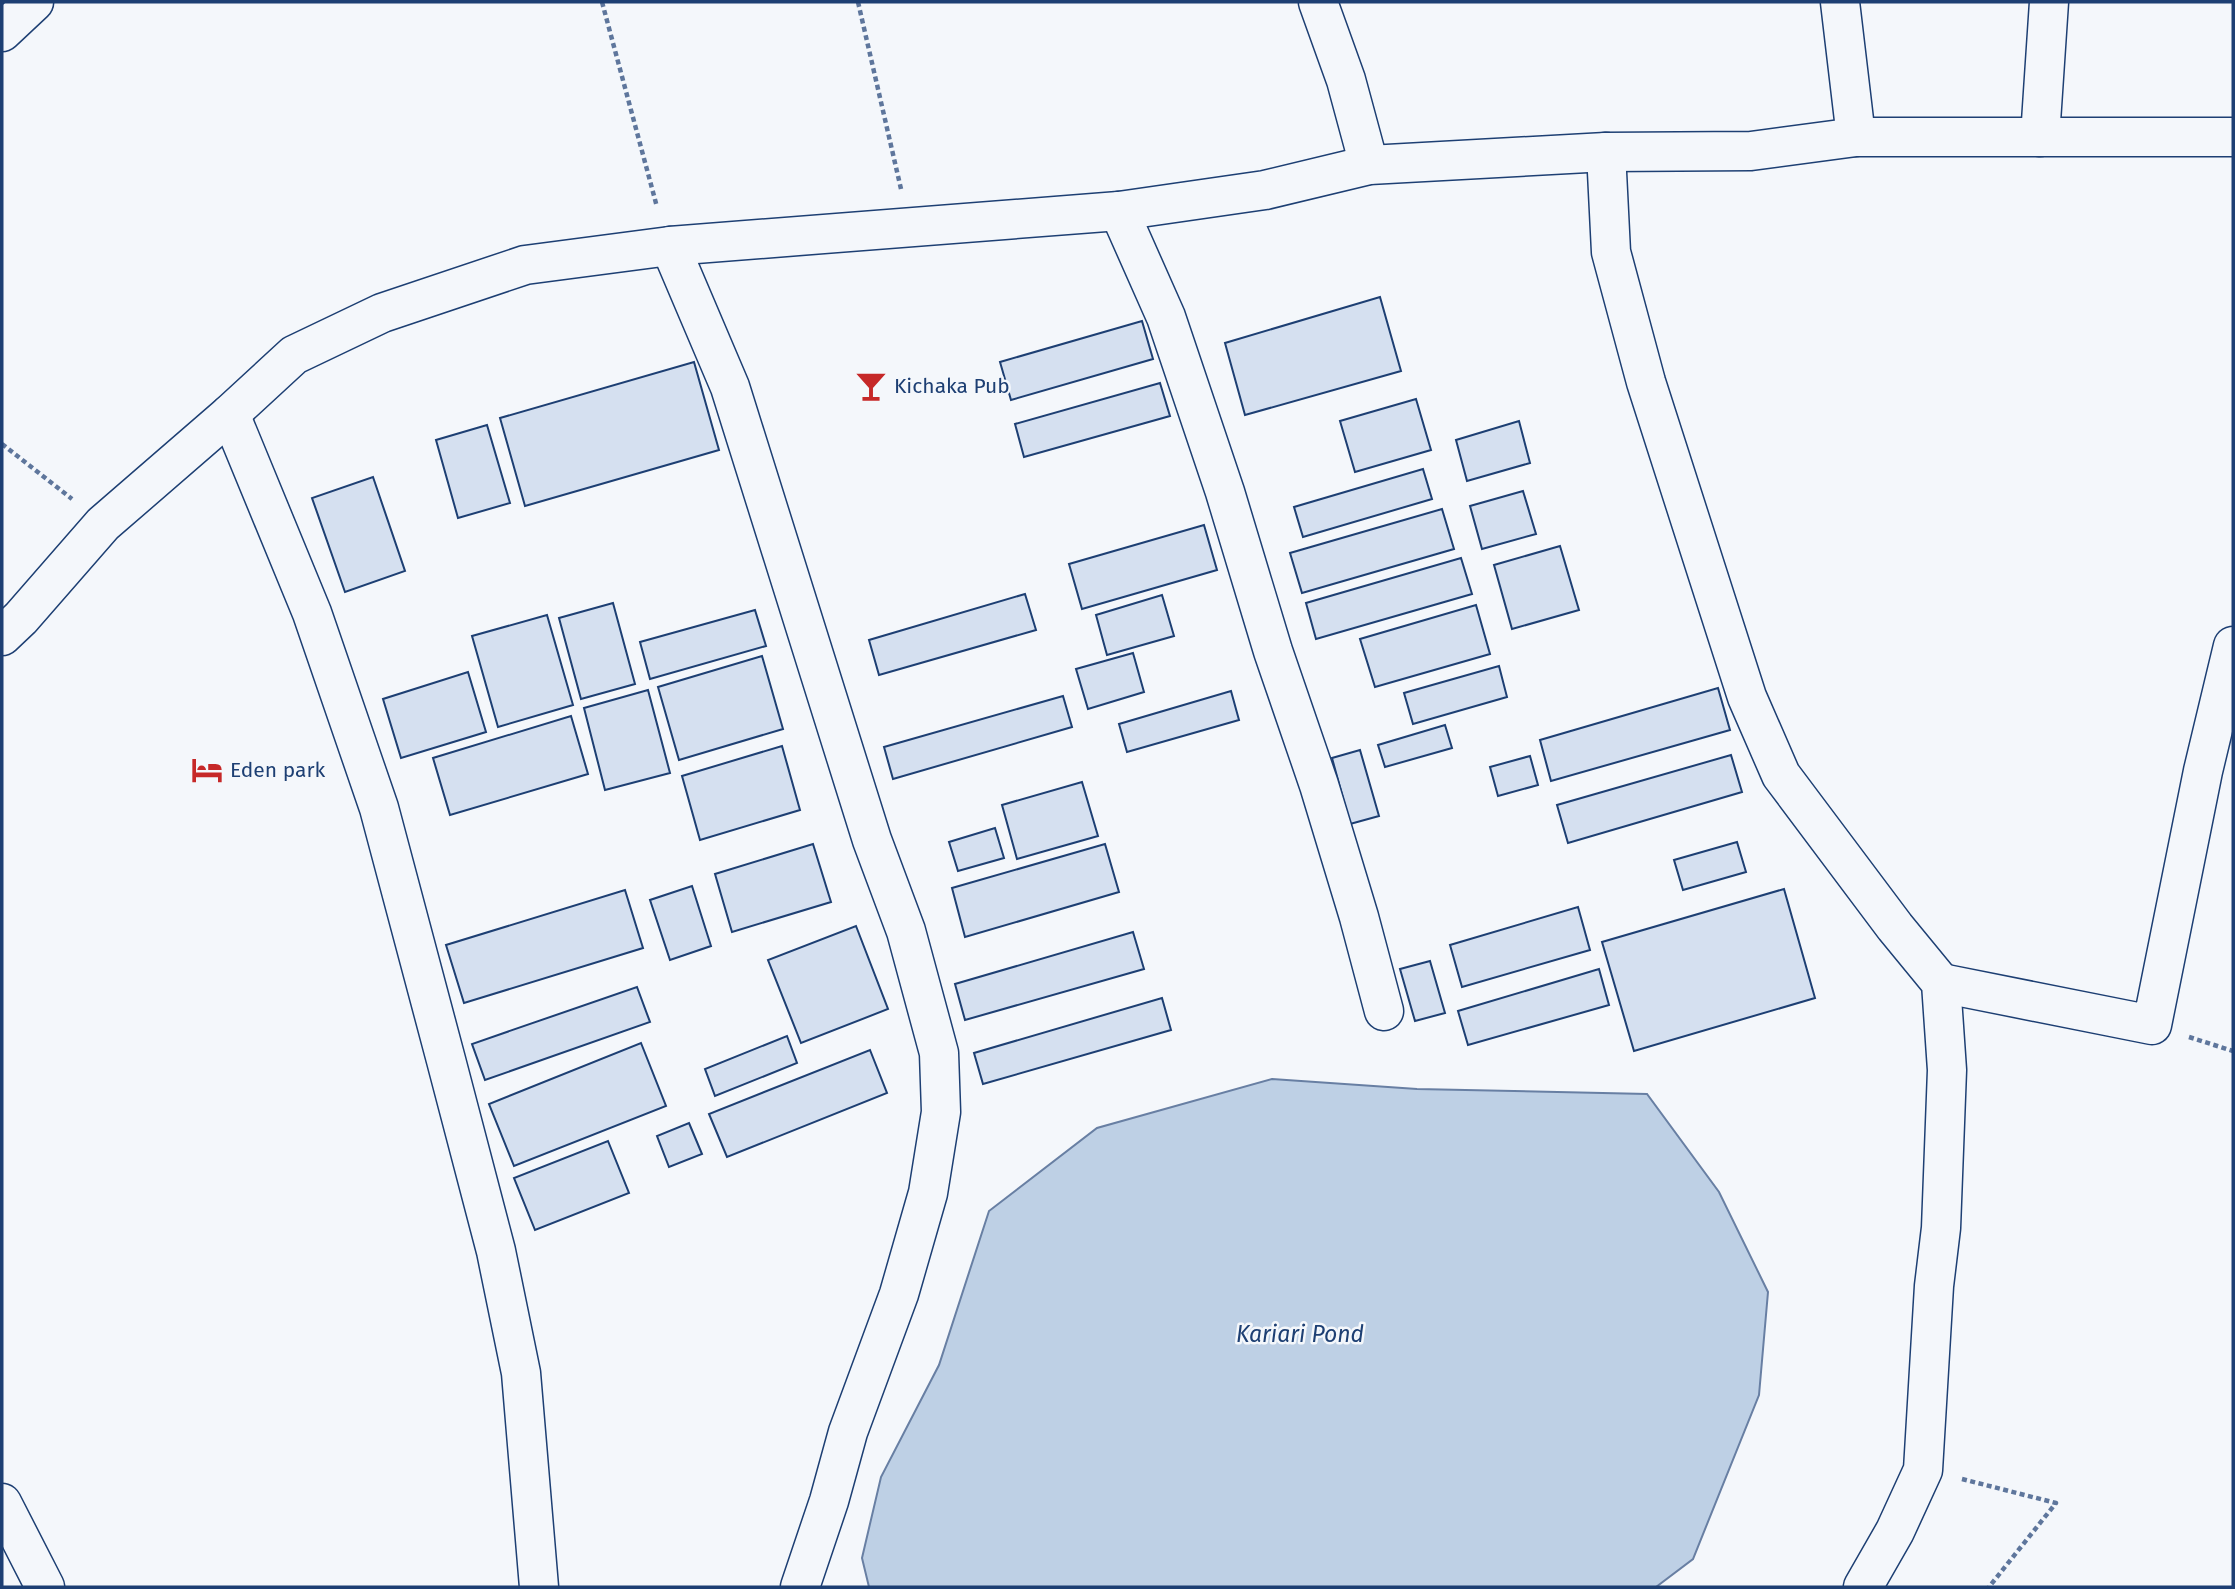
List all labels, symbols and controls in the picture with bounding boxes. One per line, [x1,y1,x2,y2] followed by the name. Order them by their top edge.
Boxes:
[854,369,888,403] bar icon: Kichaka Pub
[894,373,1010,399] place label: Kichaka Pub
[190,753,224,787] hotel icon: Eden park
[230,757,325,783] place label: Eden park
[1236,1320,1364,1348] water label: Kariari Pond

